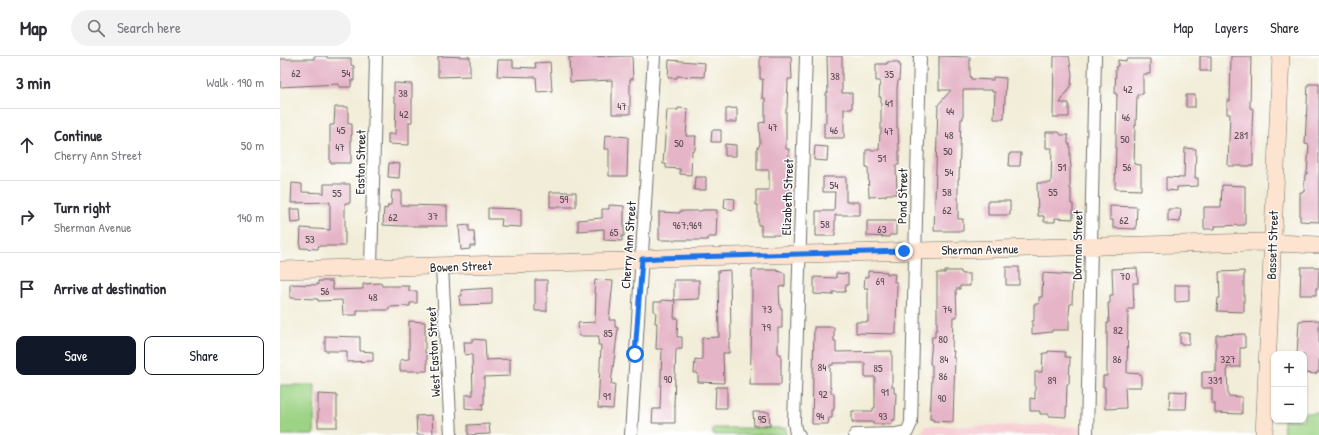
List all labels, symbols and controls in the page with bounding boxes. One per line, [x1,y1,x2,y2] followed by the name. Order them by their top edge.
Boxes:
[71,10,351,46] search box
[20,15,47,41] text: Map
[85,17,107,39] icon: search
[117,17,181,38] text: Search here
[1173,18,1193,37] text: Map
[1215,18,1248,37] text: Layers
[1270,18,1299,37] text: Share
[291,66,301,80] house number: 62
[342,66,350,80] house number: 54
[884,67,894,81] house number: 35
[830,69,840,83] house number: 38
[16,71,51,94] text: 3 min
[206,73,264,91] text: Walk · 190 m
[1123,82,1133,96] house number: 42
[398,86,408,100] house number: 38
[885,96,893,110] house number: 41
[617,99,627,113] house number: 47
[946,104,954,118] house number: 44
[399,107,409,121] house number: 42
[1122,110,1131,124] house number: 46
[768,120,778,134] house number: 47
[337,123,346,137] house number: 45
[830,123,839,137] house number: 46
[884,124,894,138] house number: 47
[54,125,102,146] text: Continue
[945,128,954,142] house number: 48
[1234,128,1248,142] house number: 281
[350,129,370,195] street label: Easton Street
[1120,132,1130,146] house number: 50
[16,134,38,156] icon: ahead
[241,136,264,154] text: 50 m
[674,136,684,150] house number: 50
[335,140,345,154] house number: 47
[943,144,953,158] house number: 50
[54,146,142,164] text: Cherry Ann Street
[878,151,886,165] house number: 51
[777,158,797,236] street label: Elizabeth Street
[1058,160,1066,174] house number: 51
[1122,160,1132,174] house number: 56
[945,165,953,179] house number: 54
[893,167,911,224] street label: Pond Street
[830,178,838,192] house number: 54
[942,185,952,199] house number: 58
[1048,185,1058,199] house number: 55
[332,186,342,200] house number: 55
[560,192,568,206] house number: 59
[54,197,110,218] text: Turn right
[616,200,640,289] street label: Cherry Ann Street
[942,203,952,217] house number: 62
[16,206,38,228] icon: right
[237,208,264,226] text: 140 m
[428,209,438,223] house number: 37
[388,210,398,224] house number: 62
[1067,210,1087,280] street label: Dorman Street
[1262,210,1282,280] street label: Bassett Street
[1119,213,1129,227] house number: 62
[820,217,830,231] house number: 58
[54,218,131,236] text: Sherman Avenue
[673,218,701,232] house number: 967;969
[877,222,887,236] house number: 63
[609,225,619,239] house number: 65
[305,232,315,246] house number: 53
[941,239,1019,259] street label: Sherman Avenue
[895,242,913,260] route end
[430,256,493,276] street label: Bowen Street
[1120,269,1130,283] house number: 70
[876,274,884,288] house number: 69
[16,278,38,300] icon: arrive
[54,278,166,299] text: Arrive at destination
[320,284,330,298] house number: 56
[369,290,378,304] house number: 48
[762,302,772,316] house number: 73
[942,302,952,316] house number: 74
[422,306,444,398] street label: West Easton Street
[761,320,771,334] house number: 79
[1113,323,1123,337] house number: 82
[603,326,613,340] house number: 85
[938,332,948,346] house number: 80
[16,336,136,375] button: Save
[144,336,264,375] button: Share
[626,345,644,363] route start
[1271,351,1307,423] map controls
[1271,351,1307,387] button: +
[940,352,948,366] house number: 84
[1112,352,1122,366] house number: 86
[1220,352,1236,366] house number: 327
[818,360,826,374] house number: 84
[873,361,883,375] house number: 85
[938,369,948,383] house number: 86
[664,372,673,386] house number: 90
[1048,373,1056,387] house number: 89
[1208,373,1222,387] house number: 331
[881,385,889,399] house number: 91
[818,387,828,401] house number: 92
[1271,387,1307,423] button: −
[603,389,611,403] house number: 91
[938,391,947,405] house number: 90
[816,409,824,423] house number: 94
[879,409,888,423] house number: 93
[758,412,767,426] house number: 95

